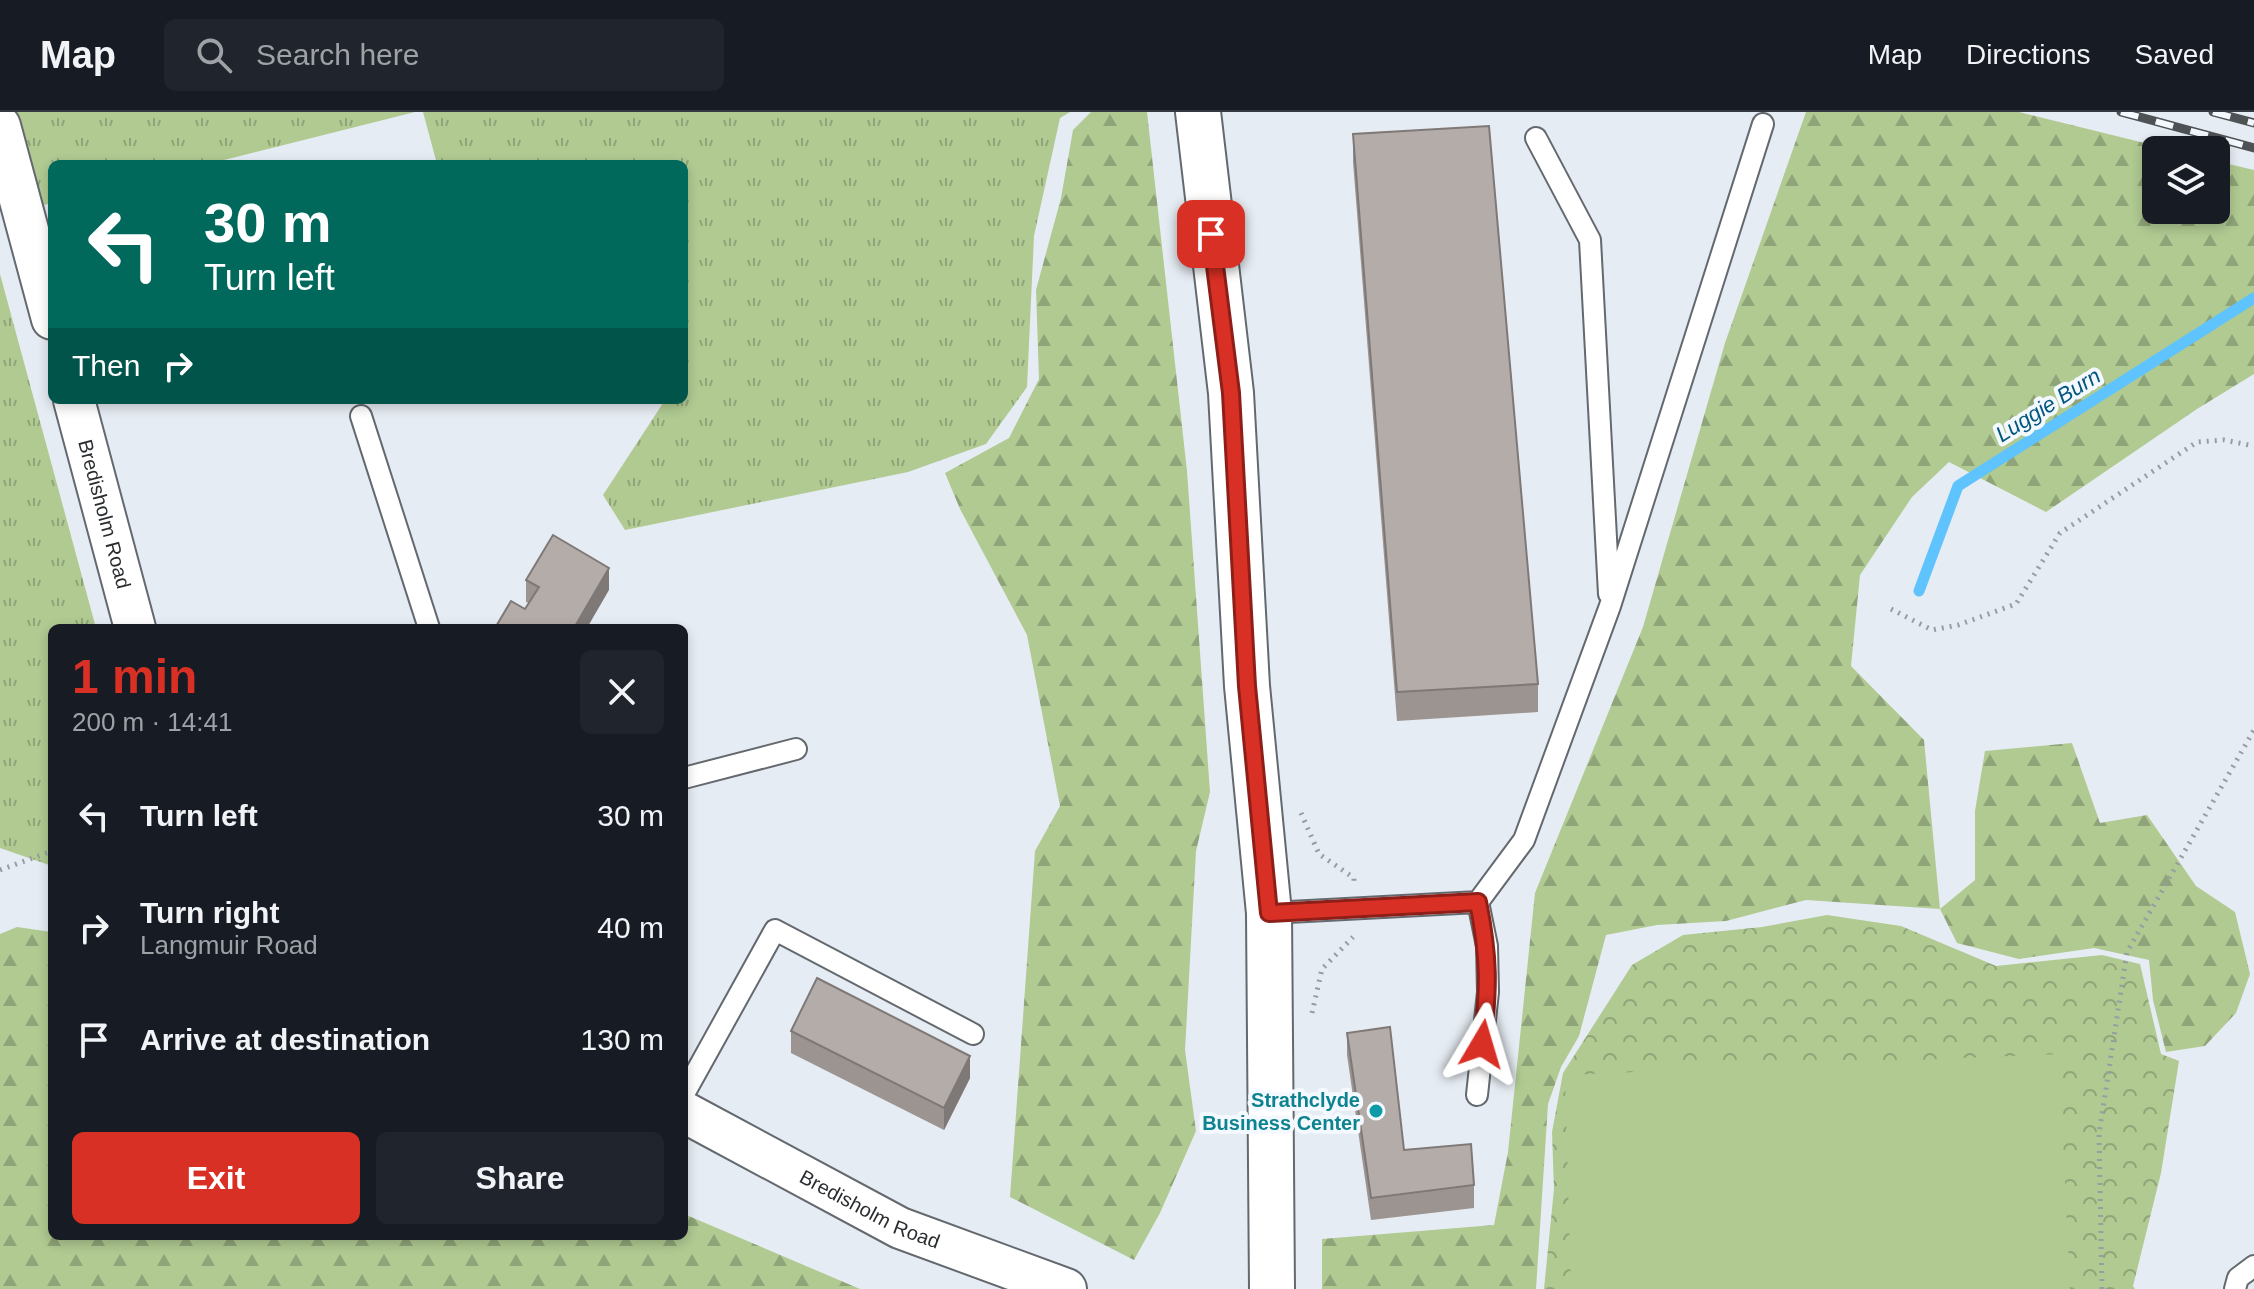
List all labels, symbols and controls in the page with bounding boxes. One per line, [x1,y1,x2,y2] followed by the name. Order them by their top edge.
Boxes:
[164,19,724,91] search box
[192,33,236,77] icon: search
[40,34,116,76] text: Map
[256,38,419,71] text: Search here
[1868,39,1922,70] text: Map
[1966,39,2091,70] text: Directions
[2135,39,2214,70] text: Saved
[2142,136,2230,224] map controls
[2142,136,2230,224] button: layers
[204,191,332,254] text: 30 m
[72,192,176,296] icon: left
[1177,200,1245,268] pin
[1189,212,1233,256] icon: arrive
[204,257,335,298] text: Turn left
[156,344,200,388] icon: right
[72,349,140,382] text: Then
[1991,363,2105,447] water label: Luggie Burn
[74,437,135,591] street label: Bredisholm Road
[72,650,197,703] text: 1 min
[580,650,664,734] button: close
[72,707,232,737] text: 200 m · 14:41
[72,794,116,838] icon: left
[140,799,258,832] text: Turn left
[597,799,664,832] text: 30 m
[140,896,279,929] text: Turn right
[72,906,116,950] icon: right
[597,911,664,944] text: 40 m
[140,930,318,960] text: Langmuir Road
[1440,1002,1524,1086] position arrow
[72,1018,116,1062] icon: arrive
[140,1023,430,1056] text: Arrive at destination
[581,1023,664,1056] text: 130 m
[1202,1089,1360,1134] place label: Strathclyde Business Center
[1367,1102,1385,1120] marker: Strathclyde Business Center
[72,1132,360,1224] button: Exit
[376,1132,664,1224] button: Share
[796,1165,943,1253] street label: Bredisholm Road

